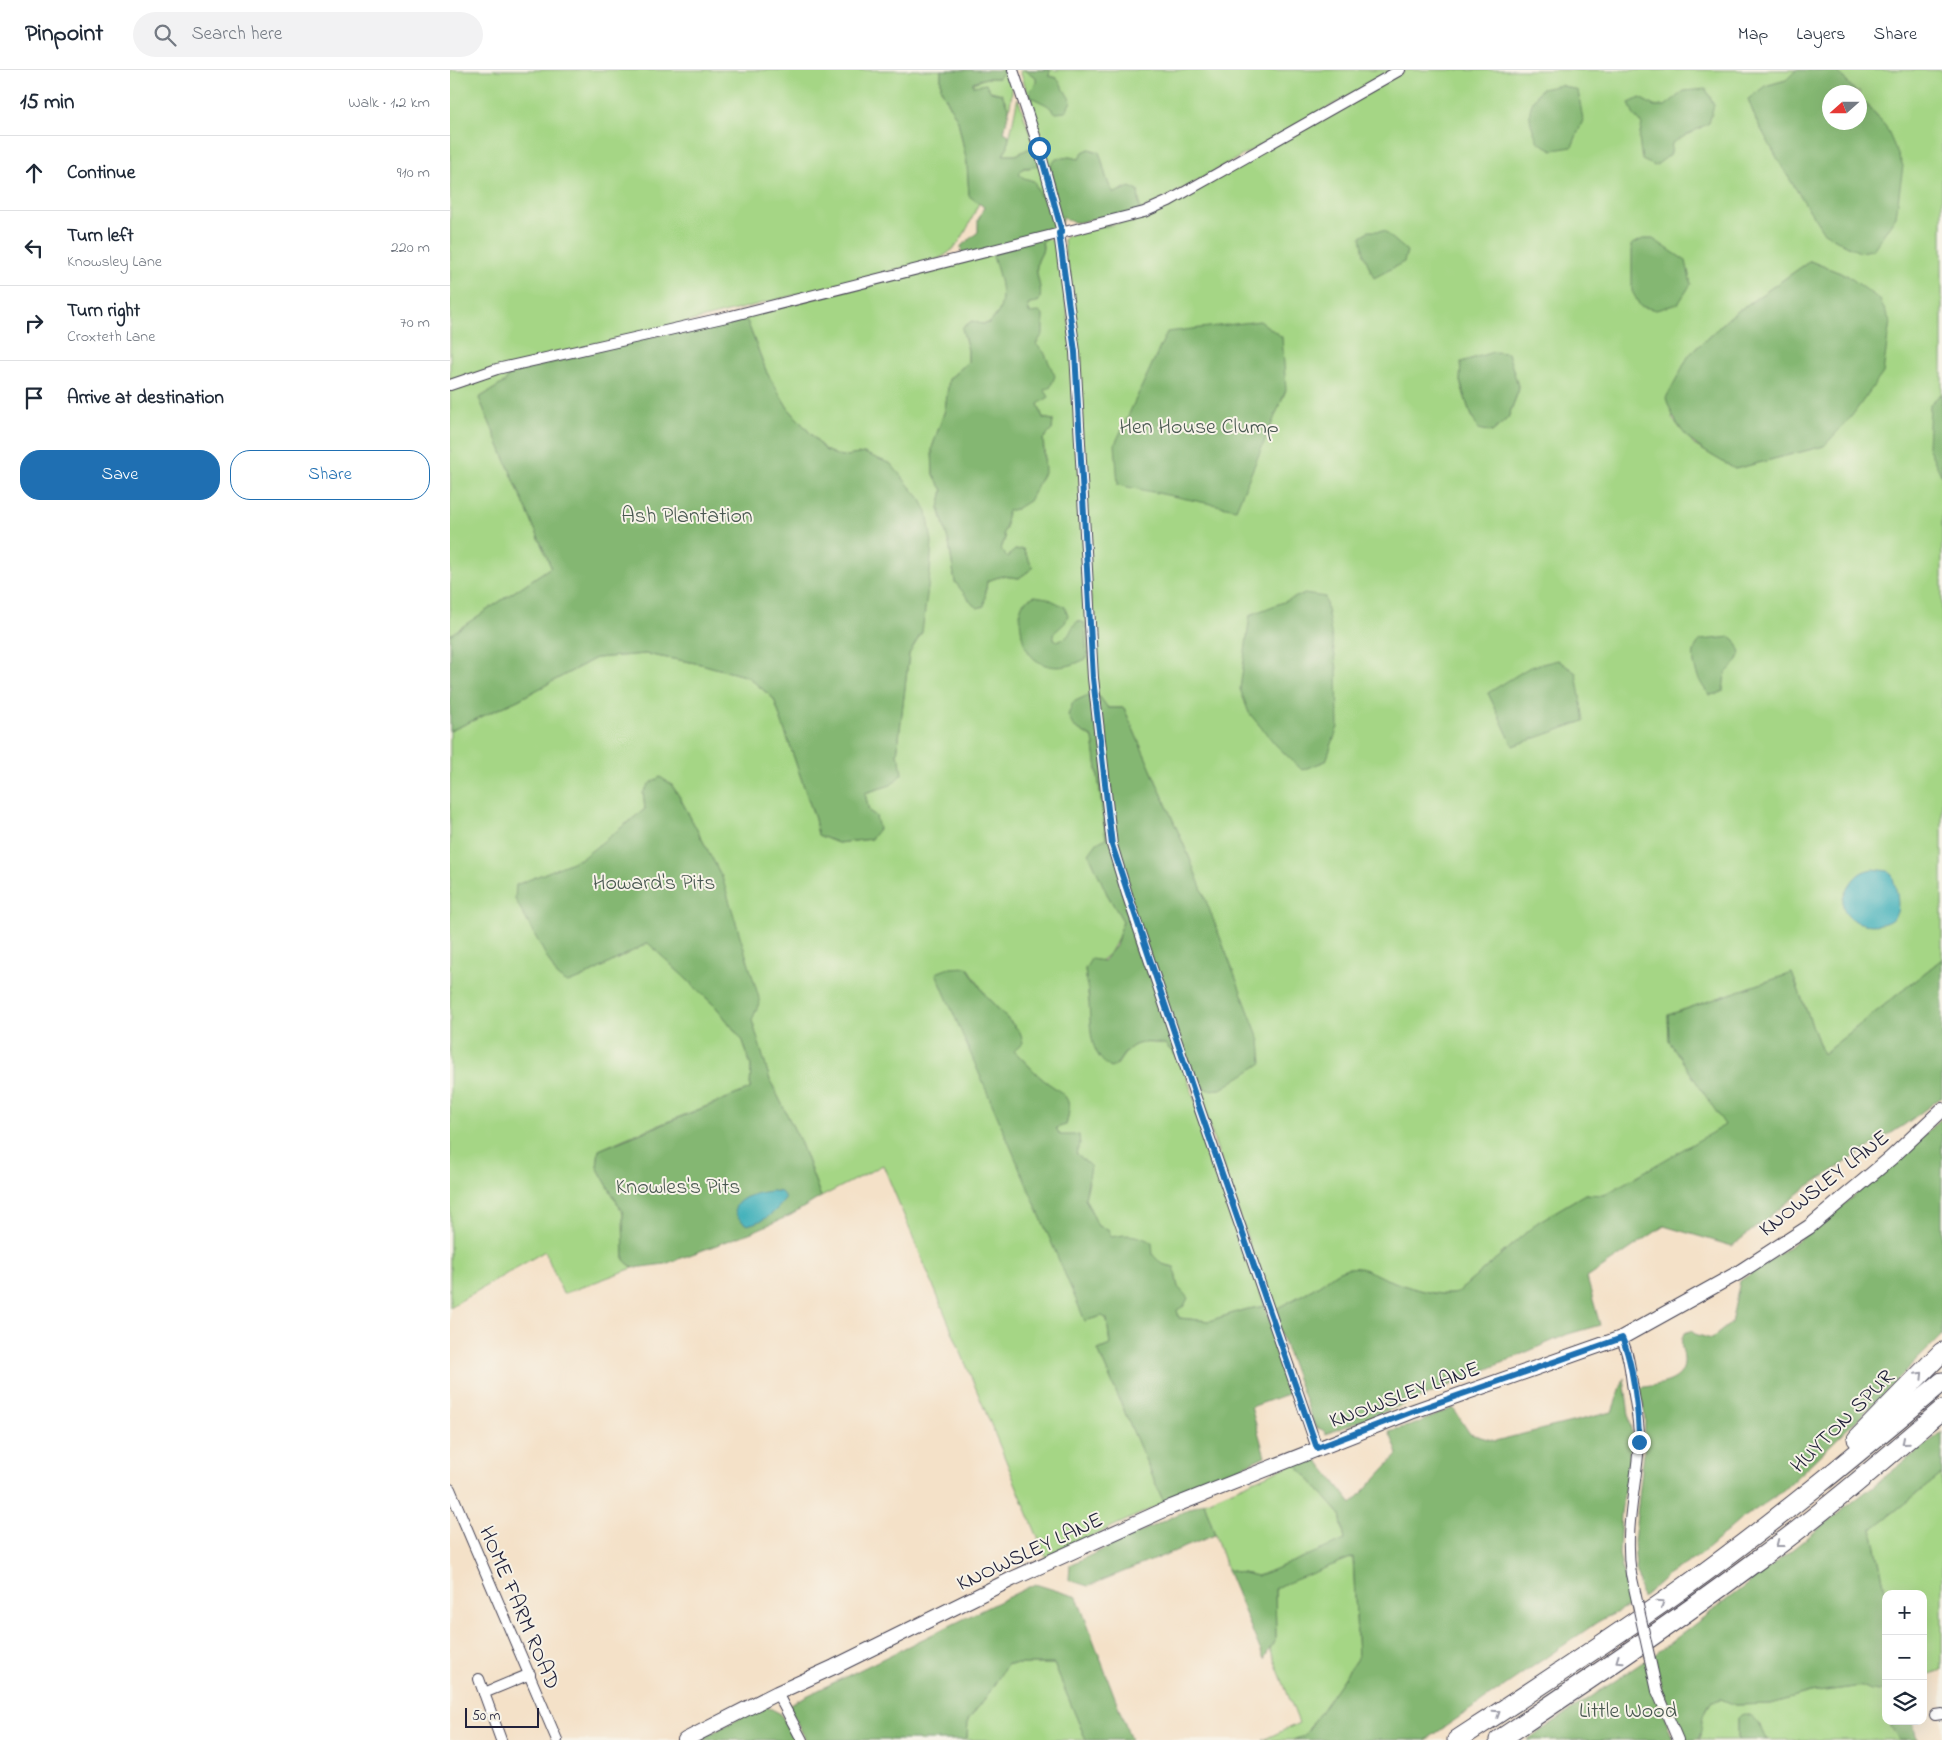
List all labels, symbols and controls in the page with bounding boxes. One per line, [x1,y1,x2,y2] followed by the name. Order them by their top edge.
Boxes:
[133,12,483,57] search box
[25,17,103,52] text: Pinpoint
[151,21,179,49] icon: search
[191,21,282,48] text: Search here
[1738,22,1768,48] text: Map
[1796,22,1846,48] text: Layers
[1874,22,1917,48] text: Share
[1822,85,1867,130] north arrow
[20,88,74,118] text: 15 min
[348,91,430,115] text: Walk · 1.2 km
[1028,137,1051,160] route start
[20,159,48,187] icon: ahead
[67,160,135,187] text: Continue
[397,161,430,185] text: 910 m
[67,223,134,250] text: Turn left
[20,234,48,262] icon: left
[391,236,430,260] text: 220 m
[67,250,162,274] text: Knowsley Lane
[67,298,140,325] text: Turn right
[20,309,48,337] icon: right
[400,311,430,335] text: 70 m
[67,325,155,349] text: Croxteth Lane
[20,384,48,412] icon: arrive
[67,385,224,412] text: Arrive at destination
[1119,412,1279,444] park label: Hen House Clump
[20,450,220,500] button: Save
[230,450,430,500] button: Share
[621,501,753,533] park label: Ash Plantation
[593,868,715,900] park label: Howard's Pits
[1753,1123,1897,1246] street label: KNOWSLEY LANE
[616,1172,740,1204] park label: Knowles's Pits
[1325,1354,1485,1438] street label: KNOWSLEY LANE
[1784,1362,1903,1481] street label: HUYTON SPUR
[1914,1372,1923,1381] one-way arrow
[1628,1431,1651,1454] route end
[1902,1436,1911,1445] one-way arrow
[952,1505,1109,1601] street label: KNOWSLEY LANE
[469,1521,567,1695] street label: HOME FARM ROAD
[1776,1538,1785,1546] one-way arrow
[1882,1590,1927,1725] map controls
[1882,1590,1927,1635] button: +
[1656,1600,1665,1609] one-way arrow
[1882,1635,1927,1680] button: −
[1615,1654,1625,1663] one-way arrow
[1882,1680,1927,1725] button: layers
[1579,1696,1677,1728] park label: Little Wood
[465,1705,539,1728] scale bar
[472,1706,500,1727] text: 50 m
[1492,1710,1501,1720] one-way arrow

